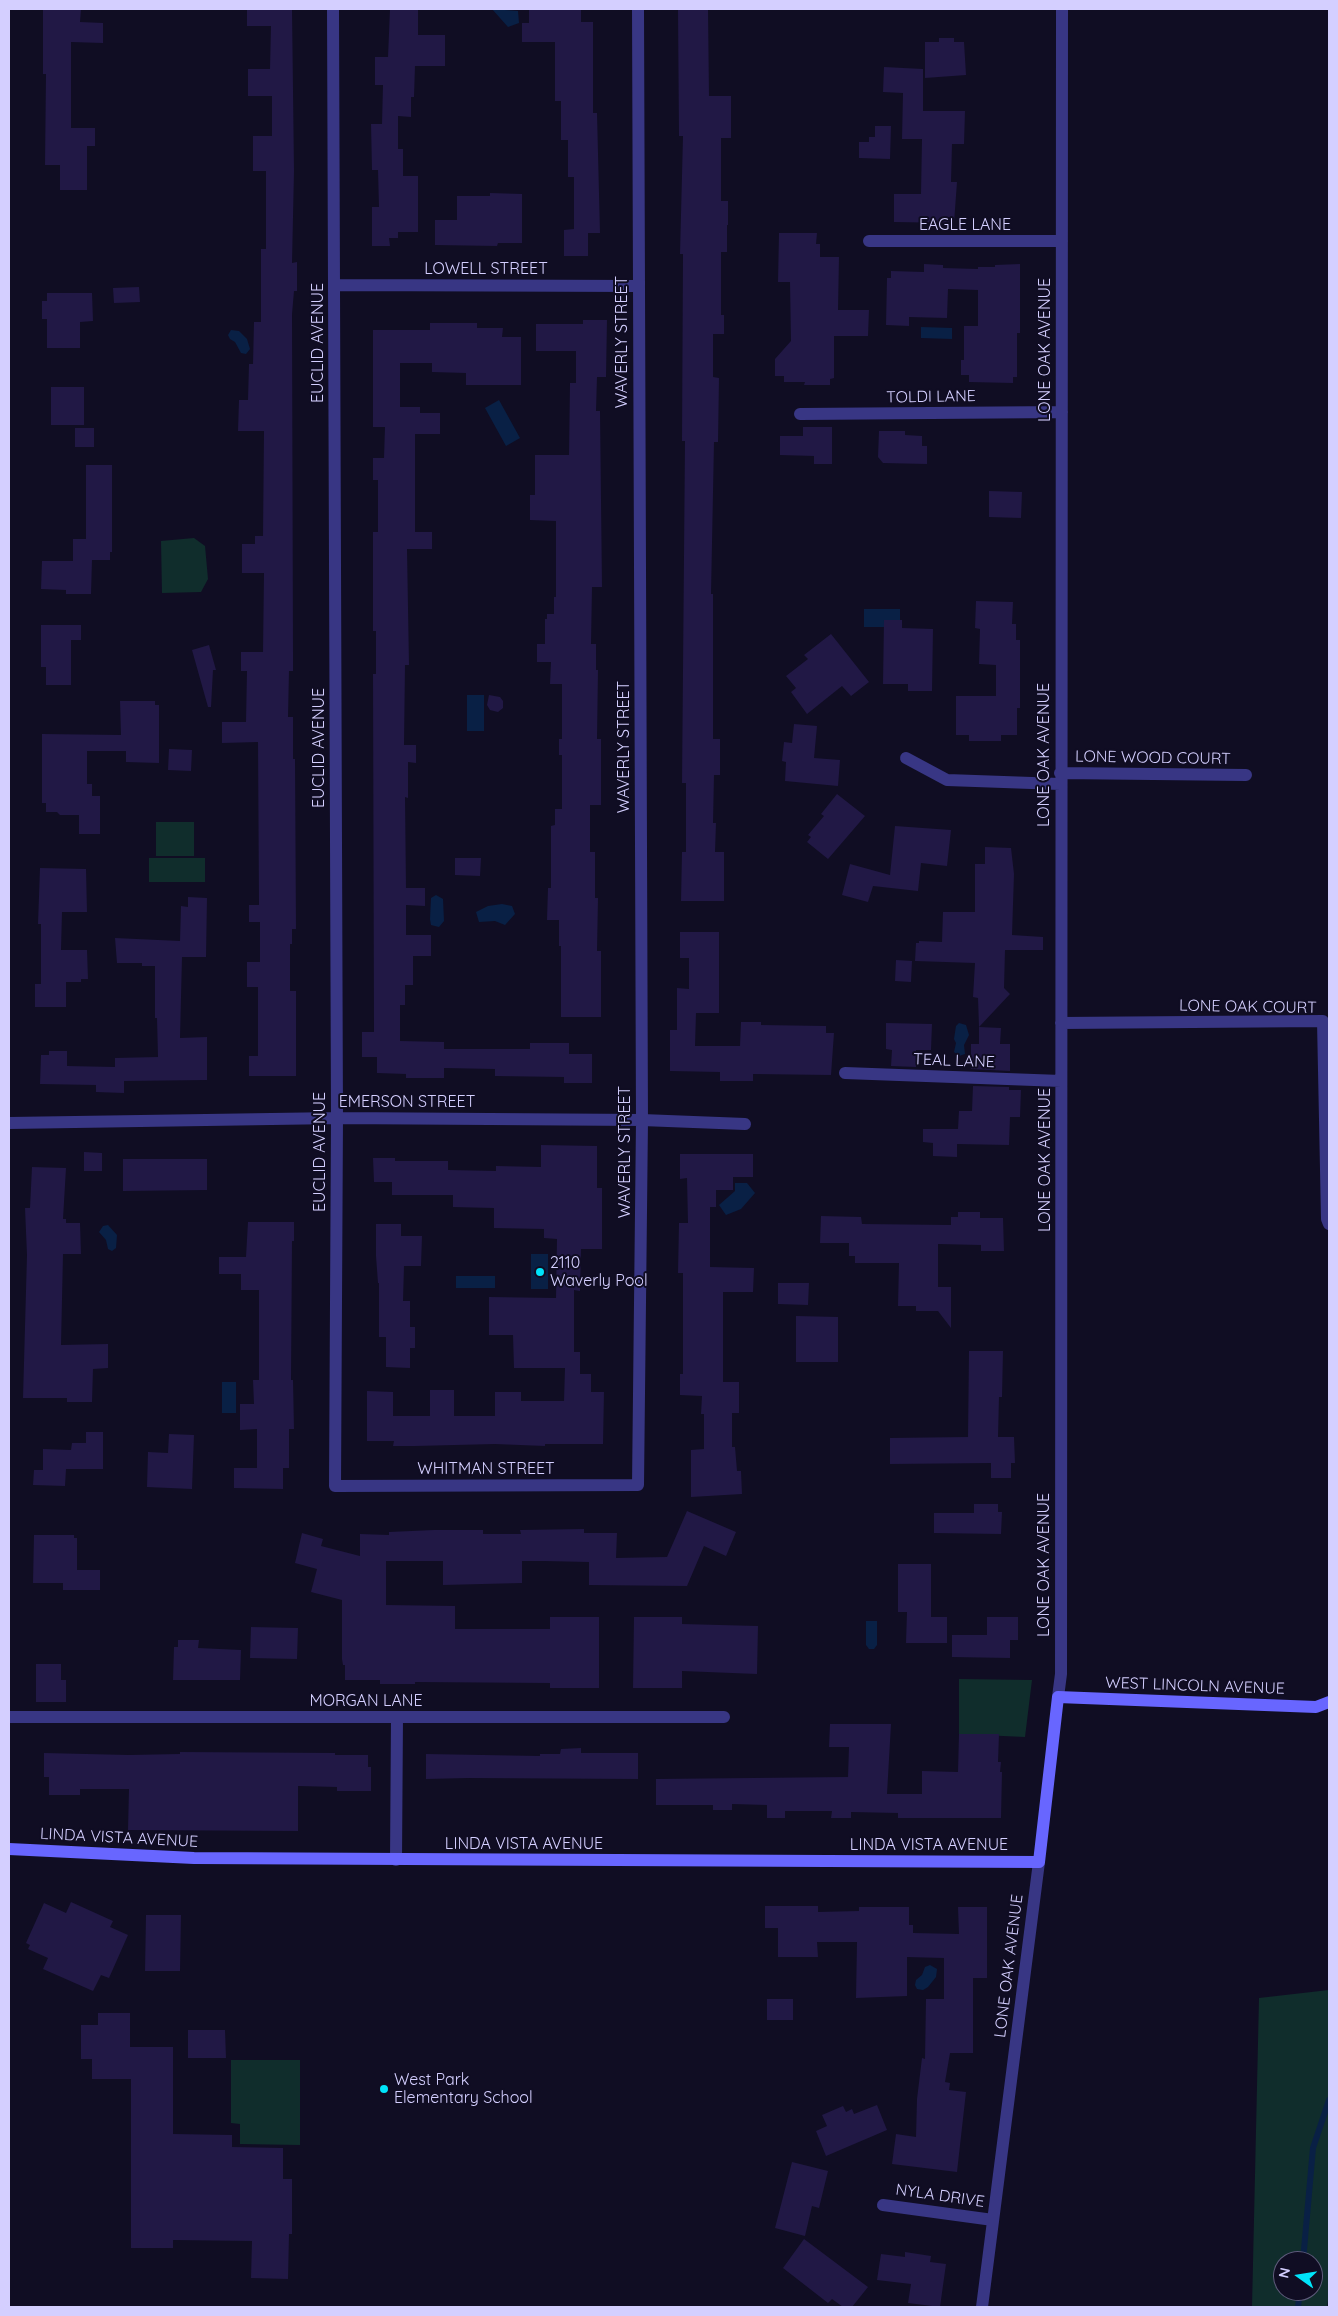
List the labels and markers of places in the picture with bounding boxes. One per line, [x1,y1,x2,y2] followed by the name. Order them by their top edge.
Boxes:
[550,1253,648,1291] place label: 2110 Waverly Pool
[534,1266,546,1278] marker: 2110 Waverly Pool
[394,2070,533,2108] place label: West Park Elementary School
[378,2083,390,2095] marker: West Park Elementary School

